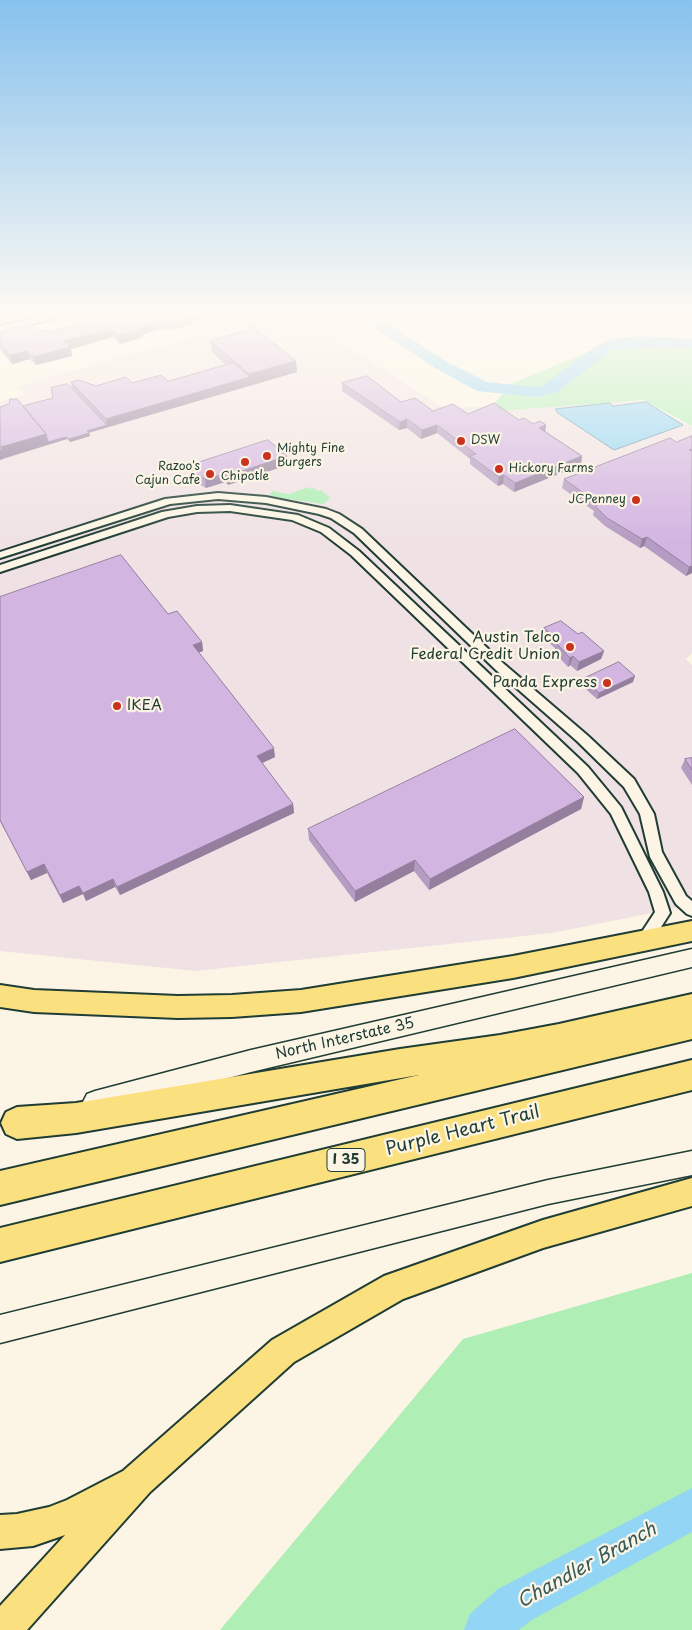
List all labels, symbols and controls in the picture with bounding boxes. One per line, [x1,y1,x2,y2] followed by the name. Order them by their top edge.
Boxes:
[471,434,500,448] place label: DSW
[455,435,467,447] marker: DSW
[277,442,345,470] place label: Mighty Fine Burgers
[261,450,273,462] marker: Mighty Fine Burgers
[239,456,251,468] marker: Chipotle
[135,460,200,488] place label: Razoo's Cajun Cafe
[509,462,593,476] place label: Hickory Farms
[493,463,505,475] marker: Hickory Farms
[204,468,216,480] marker: Razoo's Cajun Cafe
[221,470,269,484] place label: Chipotle
[568,493,626,507] place label: JCPenney
[630,494,642,506] marker: JCPenney
[410,629,560,664] place label: Austin Telco Federal Credit Union
[564,641,576,653] marker: Austin Telco Federal Credit Union
[492,674,597,692] place label: Panda Express
[601,677,613,689] marker: Panda Express
[127,697,162,715] place label: IKEA
[111,700,123,712] marker: IKEA
[274,1014,416,1064] street label: North Interstate 35
[384,1101,542,1161] street label: Purple Heart Trail
[327,1148,365,1172] road number: I 35
[514,1518,660,1614] water label: Chandler Branch

